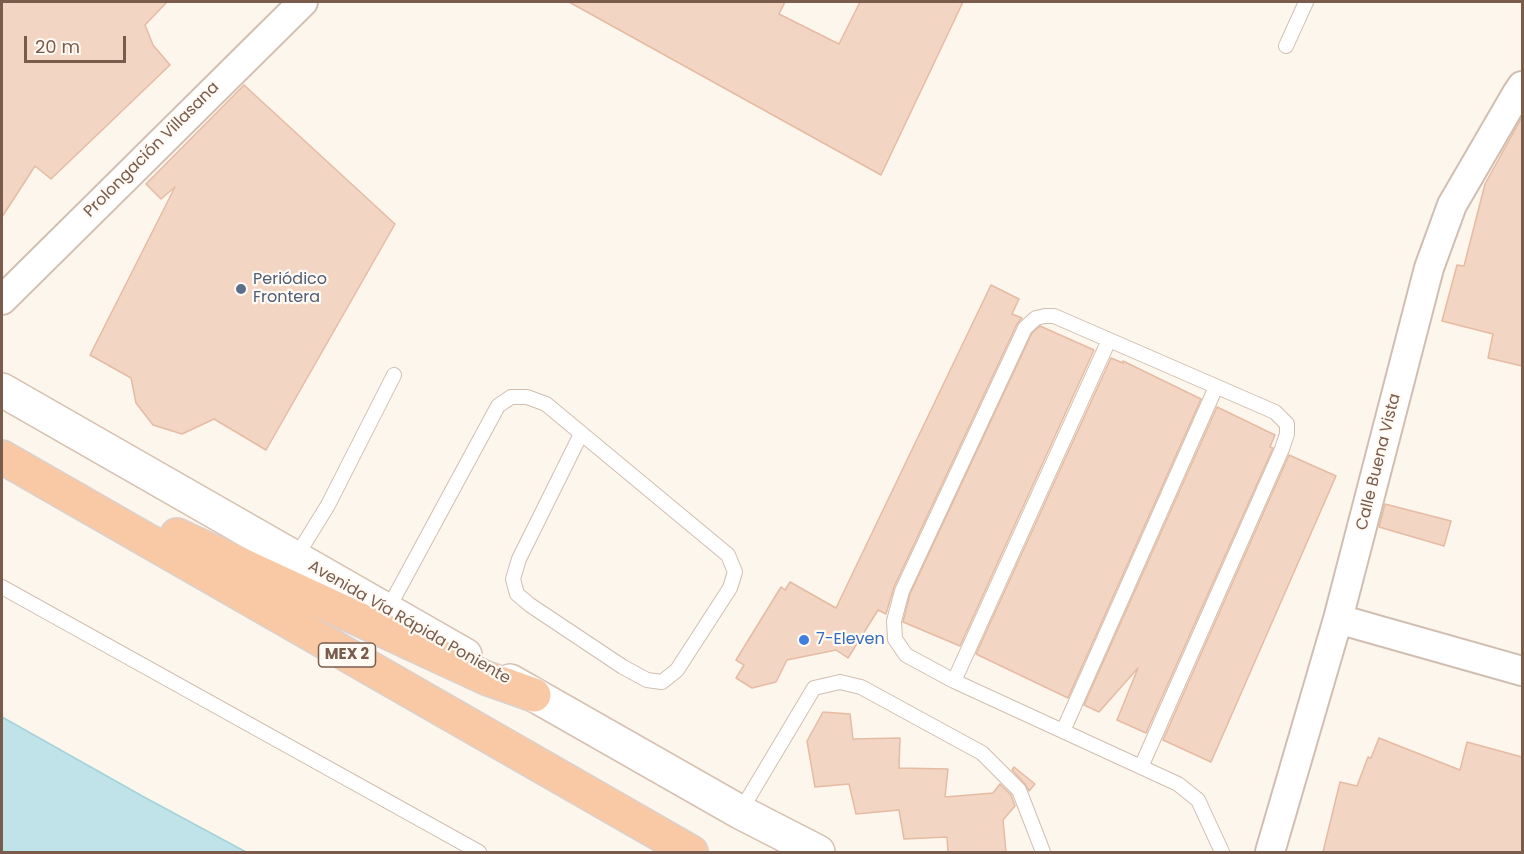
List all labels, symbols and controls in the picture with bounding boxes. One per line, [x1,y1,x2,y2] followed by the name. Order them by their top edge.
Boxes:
[27,24,129,62] scale bar
[35,34,80,59] text: 20 m
[80,78,224,222] street label: Prolongación Villasana
[253,270,327,308] place label: Periódico Frontera
[234,282,248,296] marker: Periódico Frontera
[1353,392,1405,532] street label: Calle Buena Vista
[304,557,514,689] street label: Avenida Vía Rápida Poniente
[816,630,885,650] place label: 7-Eleven
[797,633,811,647] marker: 7-Eleven
[318,643,376,667] road number: MEX 2

